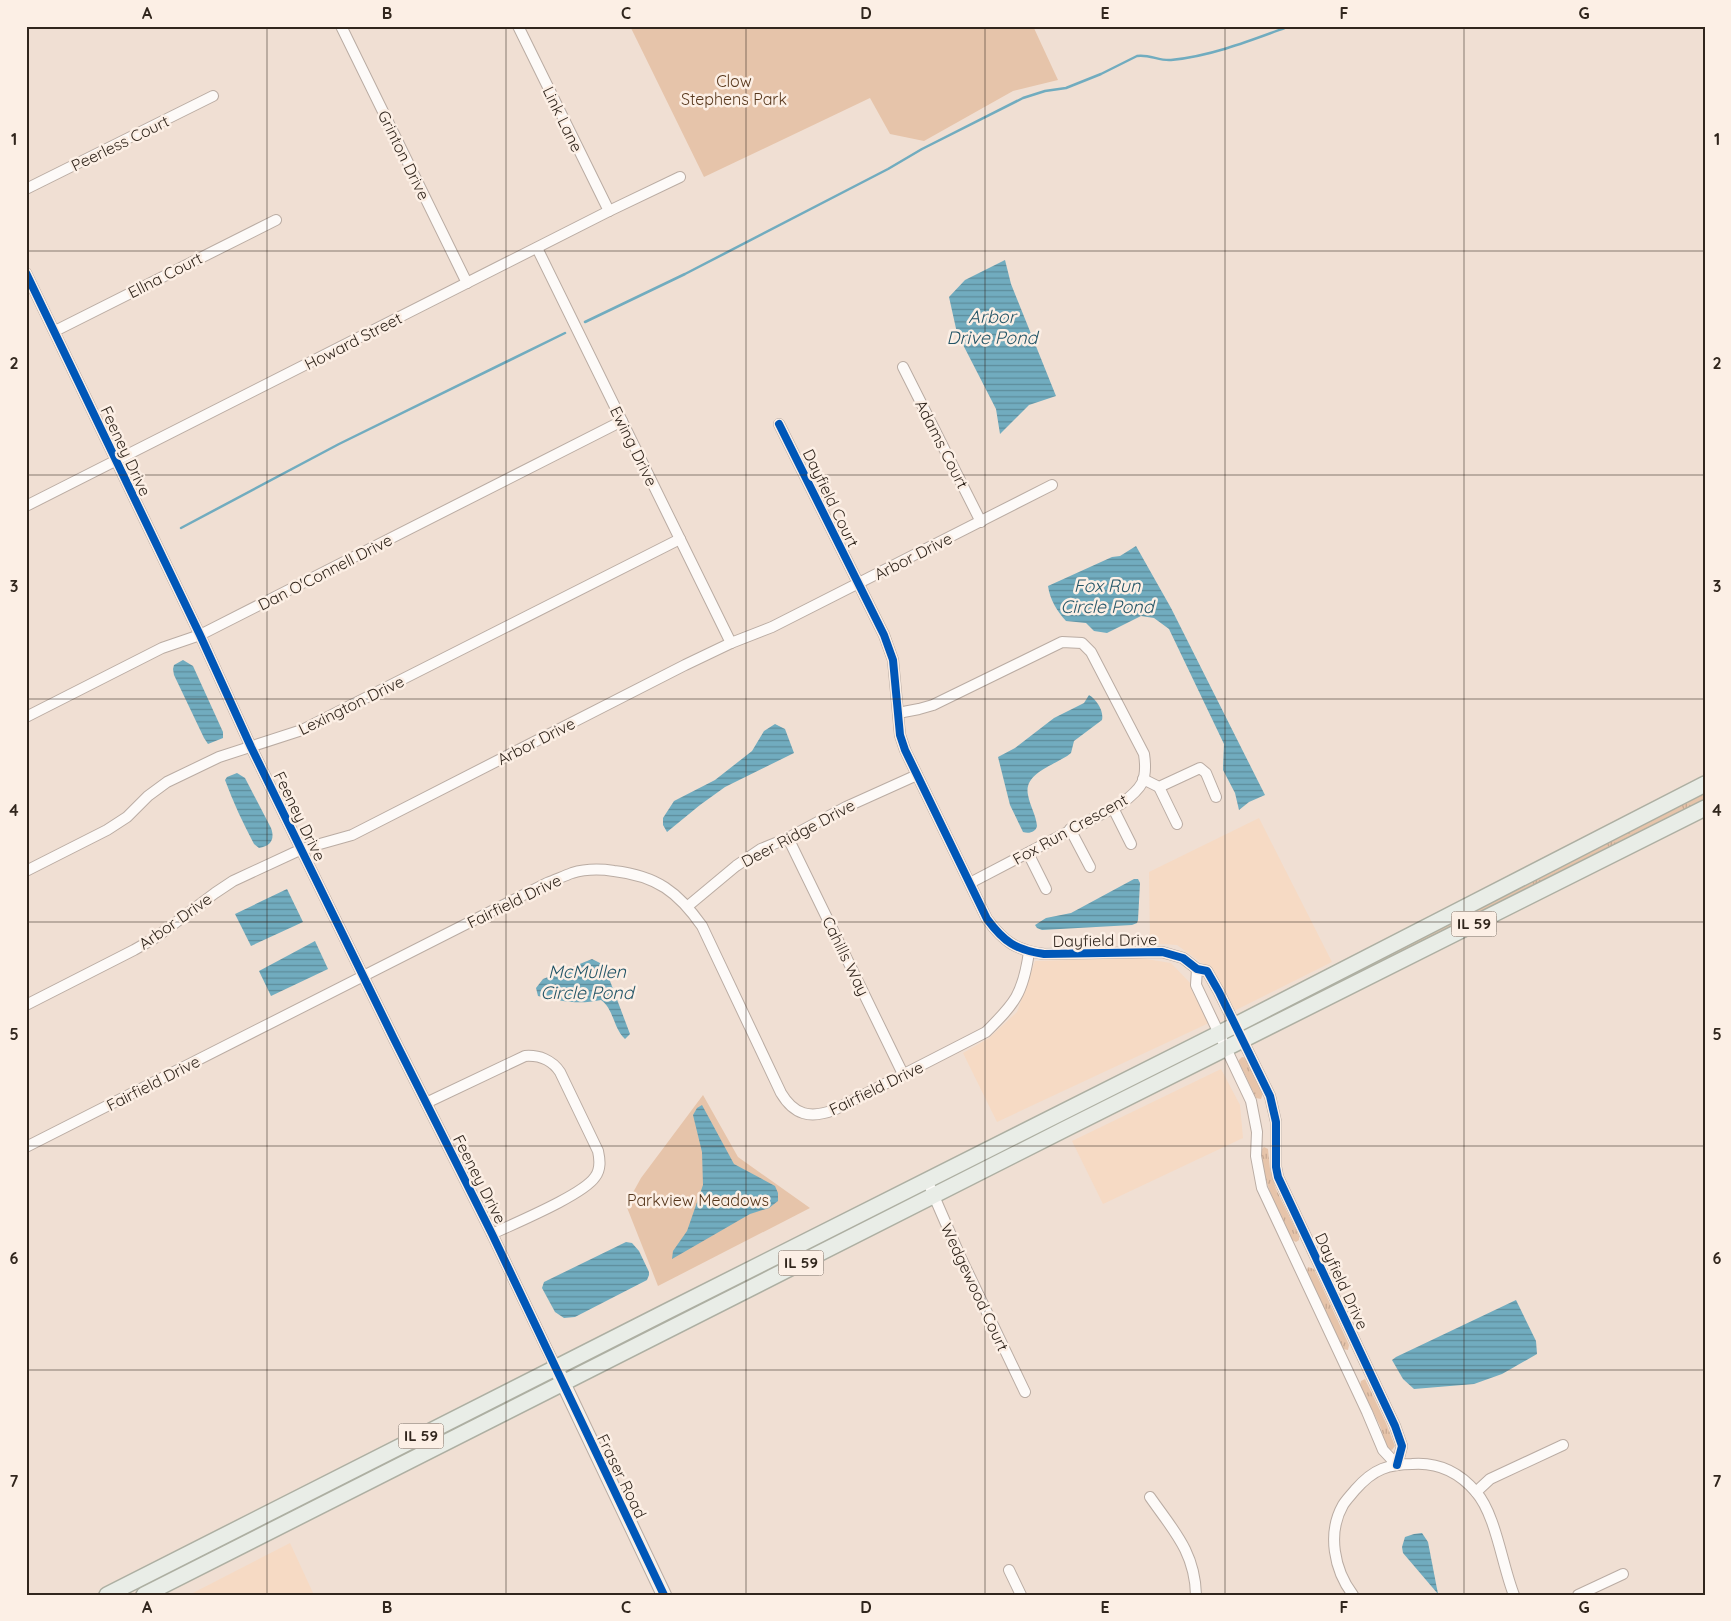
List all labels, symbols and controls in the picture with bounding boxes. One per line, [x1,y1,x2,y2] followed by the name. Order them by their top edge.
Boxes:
[142,3,153,23] text: A
[382,3,392,23] text: B
[621,3,631,23] text: C
[860,3,872,23] text: D
[1100,3,1110,23] text: E
[1340,3,1349,23] text: F
[1578,3,1590,23] text: G
[681,71,787,109] park label: Clow Stephens Park
[539,83,587,155] street label: Link Lane
[374,107,434,203] street label: Grinton Drive
[68,111,172,175] street label: Peerless Court
[11,129,17,149] text: 1
[1714,129,1720,149] text: 1
[125,248,205,302] street label: Ellna Court
[947,305,1040,349] water label: Arbor Drive Pond
[301,308,405,374] street label: Howard Street
[9,353,19,373] text: 2
[1712,353,1722,373] text: 2
[911,396,973,492] street label: Adams Court
[96,403,156,499] street label: Feeney Drive
[606,403,662,489] street label: Ewing Drive
[799,446,863,550] street label: Dayfield Court
[871,528,955,584] street label: Arbor Drive
[254,529,396,615] street label: Dan O'Connell Drive
[1060,574,1156,618] water label: Fox Run Circle Pond
[10,576,18,596] text: 3
[1713,576,1721,596] text: 3
[295,671,407,739] street label: Lexington Drive
[494,713,578,769] street label: Arbor Drive
[270,768,330,864] street label: Feeney Drive
[1009,789,1131,869] street label: Fox Run Crescent
[738,795,858,871] street label: Deer Ridge Drive
[9,800,19,820] text: 4
[1712,800,1722,820] text: 4
[464,870,564,932] street label: Fairfield Drive
[134,888,216,954] street label: Arbor Drive
[1452,912,1496,936] road number: IL 59
[818,913,874,999] street label: Cahills Way
[1053,929,1157,951] street label: Dayfield Drive
[540,960,636,1004] water label: McMullen Circle Pond
[9,1024,19,1044] text: 5
[1712,1024,1722,1044] text: 5
[103,1051,203,1115] street label: Fairfield Drive
[826,1057,926,1119] street label: Fairfield Drive
[449,1131,511,1227] street label: Feeney Drive
[627,1190,769,1210] park label: Parkview Meadows
[937,1220,1013,1354] street label: Wedgewood Court
[1311,1229,1373,1333] street label: Dayfield Drive
[10,1248,19,1268] text: 6
[1713,1248,1722,1268] text: 6
[778,1250,824,1276] road number: IL 59
[398,1424,444,1448] road number: IL 59
[593,1431,651,1521] street label: Fraser Road
[10,1471,19,1491] text: 7
[1713,1471,1722,1491] text: 7
[142,1597,153,1617] text: A
[382,1597,392,1617] text: B
[621,1597,631,1617] text: C
[860,1597,872,1617] text: D
[1100,1597,1110,1617] text: E
[1340,1597,1349,1617] text: F
[1578,1597,1590,1617] text: G

